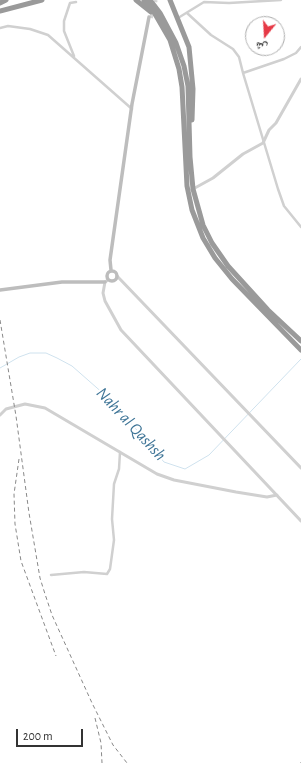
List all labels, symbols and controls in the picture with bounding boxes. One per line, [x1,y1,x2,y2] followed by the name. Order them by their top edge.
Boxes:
[245,16,285,56] north arrow
[254,40,269,54] text: ش
[92,383,170,465] water label: Nahr al Qashsh
[18,721,85,747] scale bar
[23,730,53,742] text: 200 m

